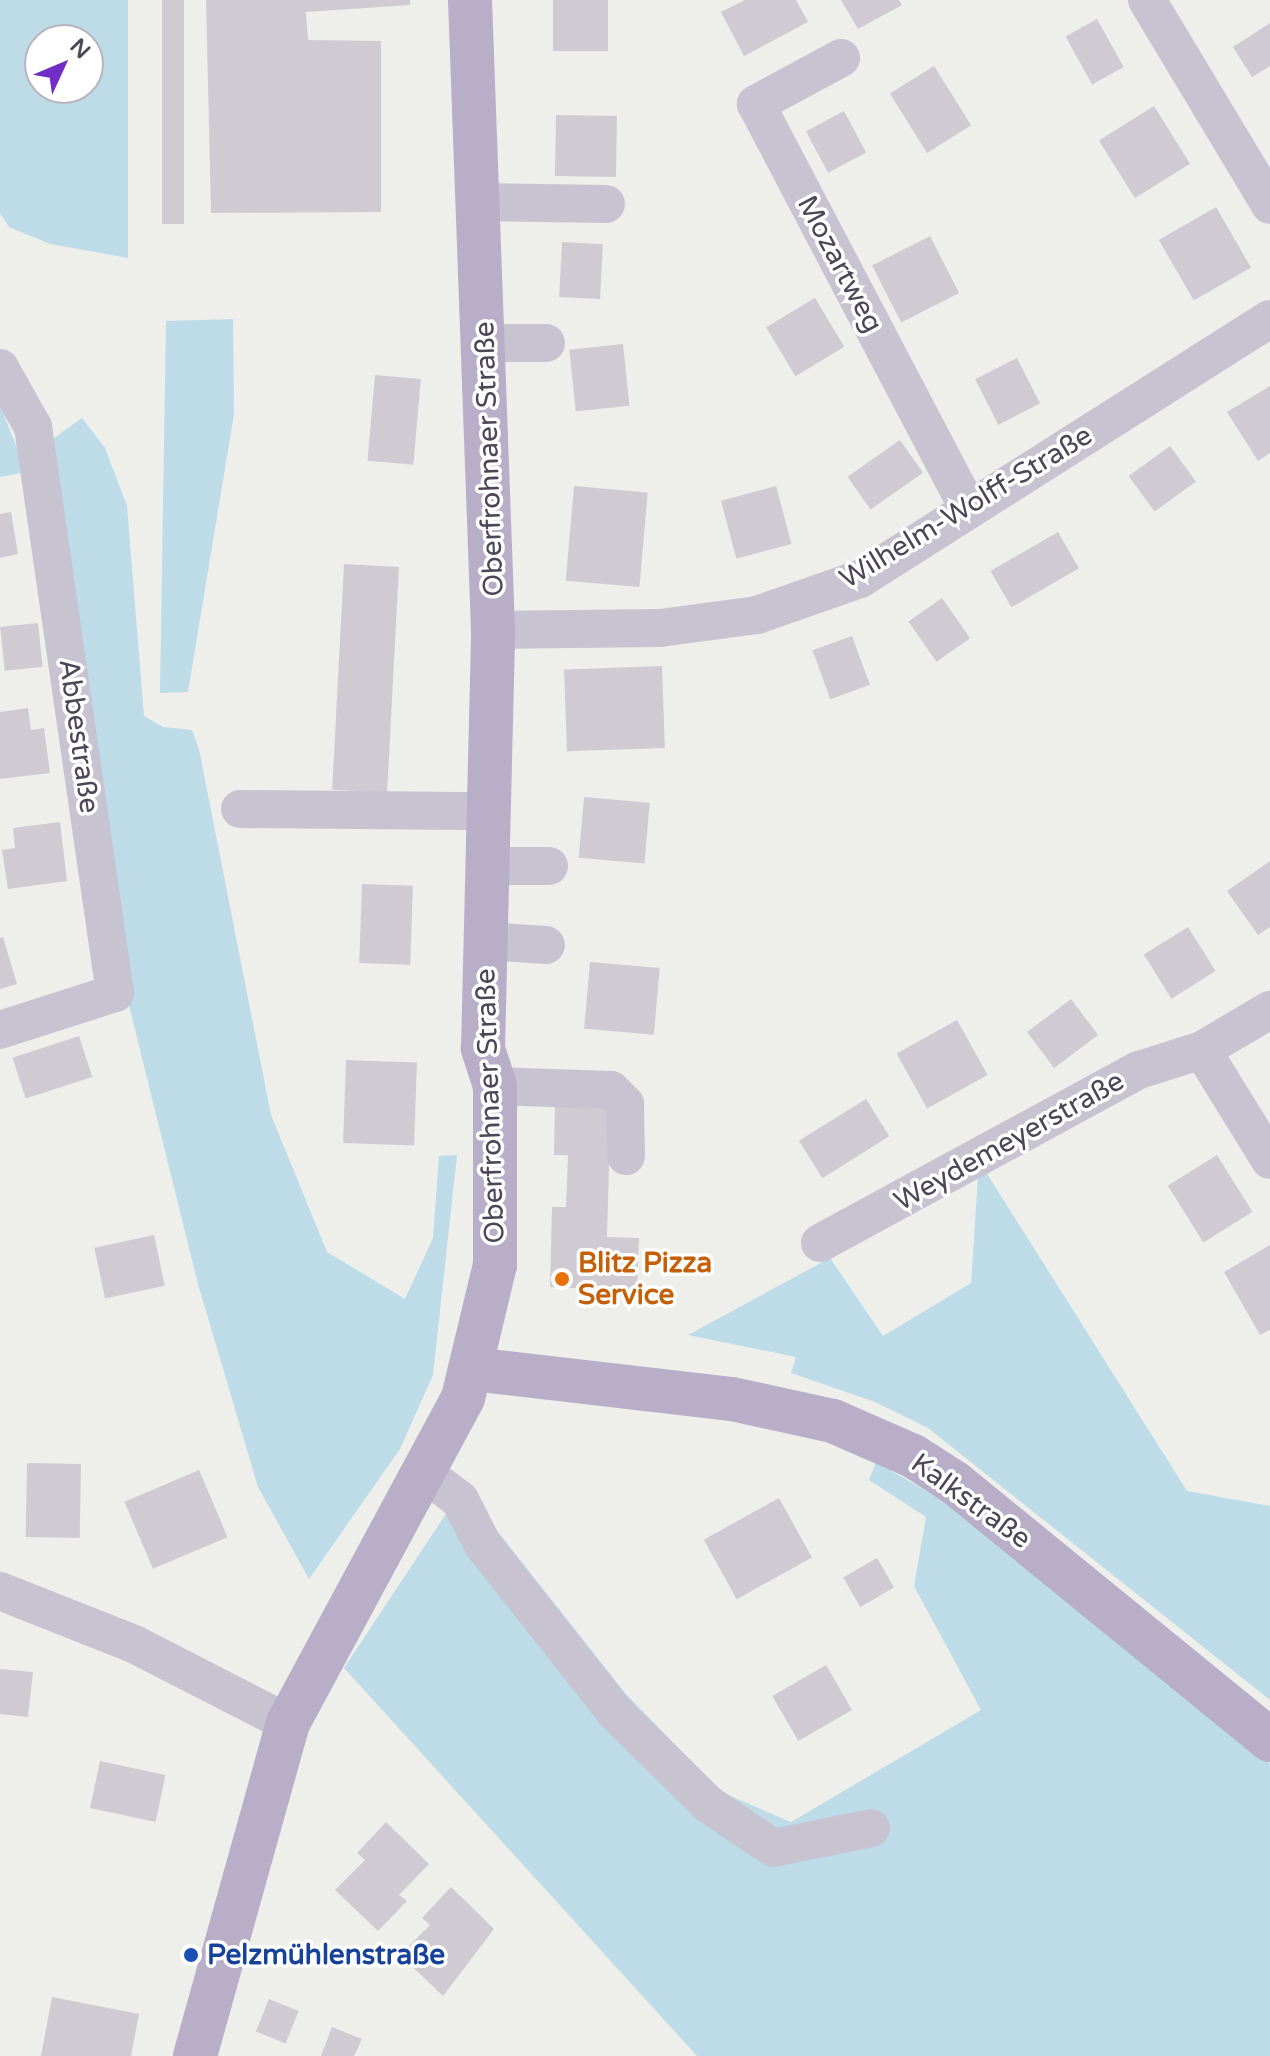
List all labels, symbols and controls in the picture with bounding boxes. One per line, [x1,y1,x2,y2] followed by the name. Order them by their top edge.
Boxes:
[24,24,104,104] north arrow
[64,33,95,64] text: N
[790,190,890,338] street label: Mozartweg
[467,321,511,597] street label: Oberfrohnaer Straße
[834,418,1098,596] street label: Wilhelm-Wolff-Straße
[52,657,106,815] street label: Abbestraße
[468,968,512,1244] street label: Oberfrohnaer Straße
[888,1064,1130,1218] street label: Weydemeyerstraße
[578,1246,712,1312] place label: Blitz Pizza Service
[553,1270,571,1288] marker: Blitz Pizza Service
[905,1446,1037,1556] street label: Kalkstraße
[207,1938,445,1972] place label: Pelzmühlenstraße
[182,1946,200,1964] marker: Pelzmühlenstraße

